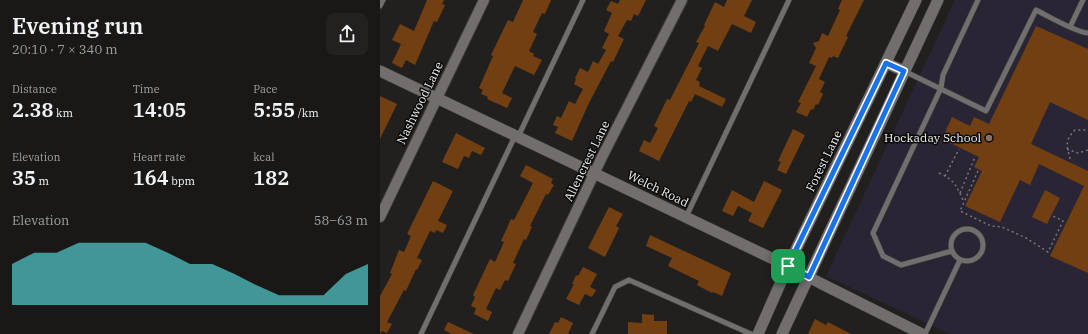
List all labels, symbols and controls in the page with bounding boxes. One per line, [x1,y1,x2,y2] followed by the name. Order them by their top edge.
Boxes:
[12,11,143,40] text: Evening run
[326,13,368,55] button: share
[12,41,118,58] text: 20:10 · 7 × 340 m
[393,59,446,146] street label: Nashwood Lane
[12,82,57,96] text: Distance
[133,82,160,96] text: Time
[253,82,278,96] text: Pace
[12,96,54,123] text: 2.38
[133,96,187,123] text: 14:05
[253,96,295,123] text: 5:55
[54,106,73,120] text: km
[295,106,319,120] text: /km
[561,118,613,204] street label: Allencrest Lane
[802,128,845,194] street label: Forest Lane
[884,130,981,145] place label: Hockaday School
[984,133,994,143] marker: Hockaday School
[12,150,60,164] text: Elevation
[133,150,185,164] text: Heart rate
[253,150,275,164] text: kcal
[12,164,36,191] text: 35
[133,164,169,191] text: 164
[253,164,289,191] text: 182
[625,167,691,210] street label: Welch Road
[36,174,49,188] text: m
[169,174,195,188] text: bpm
[12,212,69,229] text: Elevation
[314,212,368,229] text: 58–63 m
[771,249,805,283] pin
[777,255,799,277] icon: arrive

